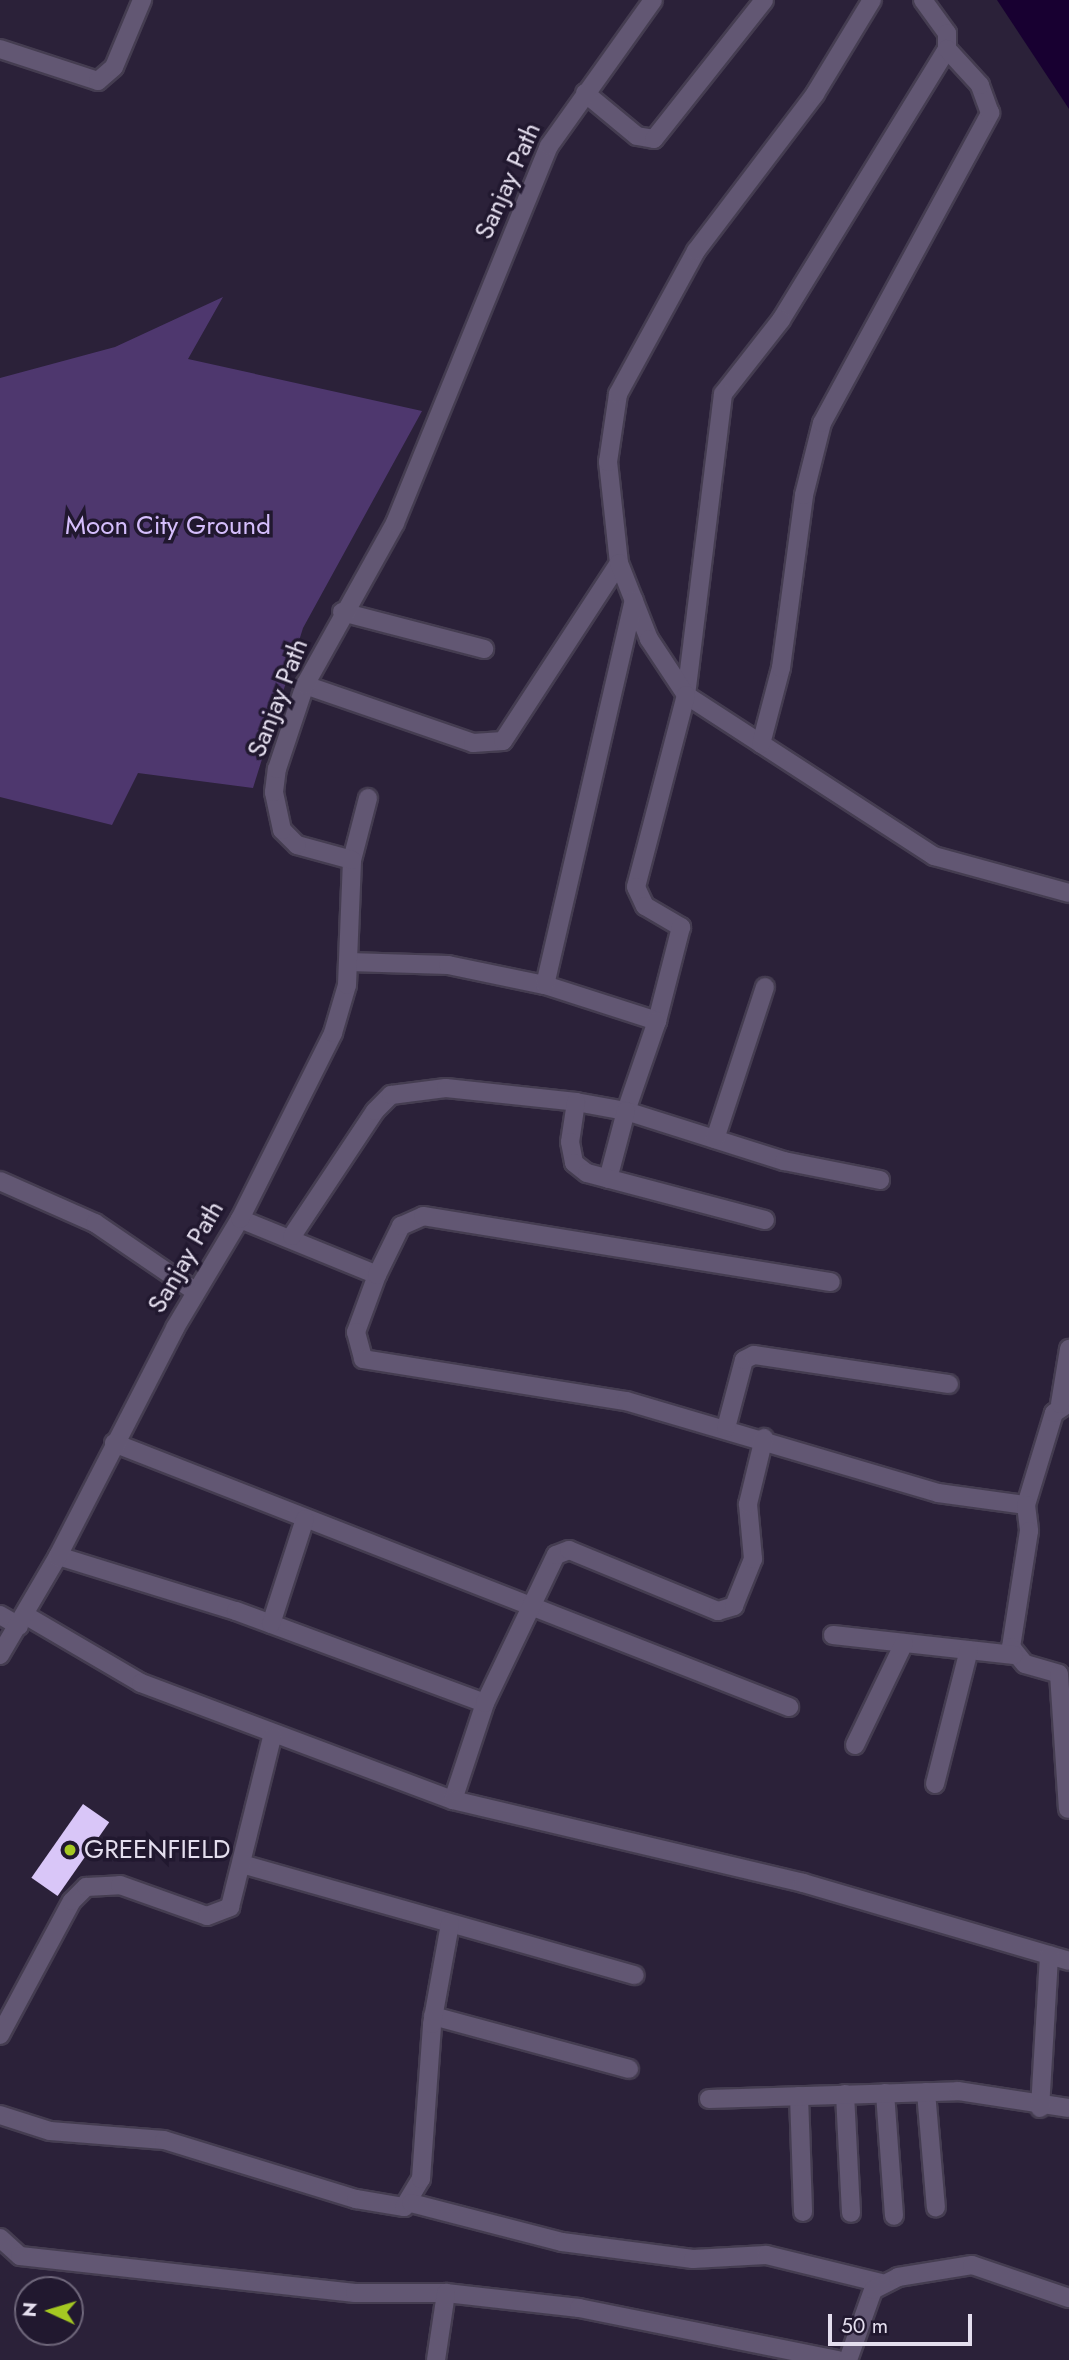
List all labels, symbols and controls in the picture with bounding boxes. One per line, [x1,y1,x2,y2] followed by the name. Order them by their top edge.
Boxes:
[468,118,548,244] street label: Sanjay Path
[65,510,271,542] park label: Moon City Ground
[241,634,315,762] street label: Sanjay Path
[141,1195,231,1319] street label: Sanjay Path
[84,1834,231,1866] place label: GREENFIELD
[62,1842,78,1858] marker: GREENFIELD
[14,2276,84,2346] north arrow
[831,2300,974,2344] scale bar
[16,2301,44,2318] text: N
[841,2311,888,2341] text: 50 m

